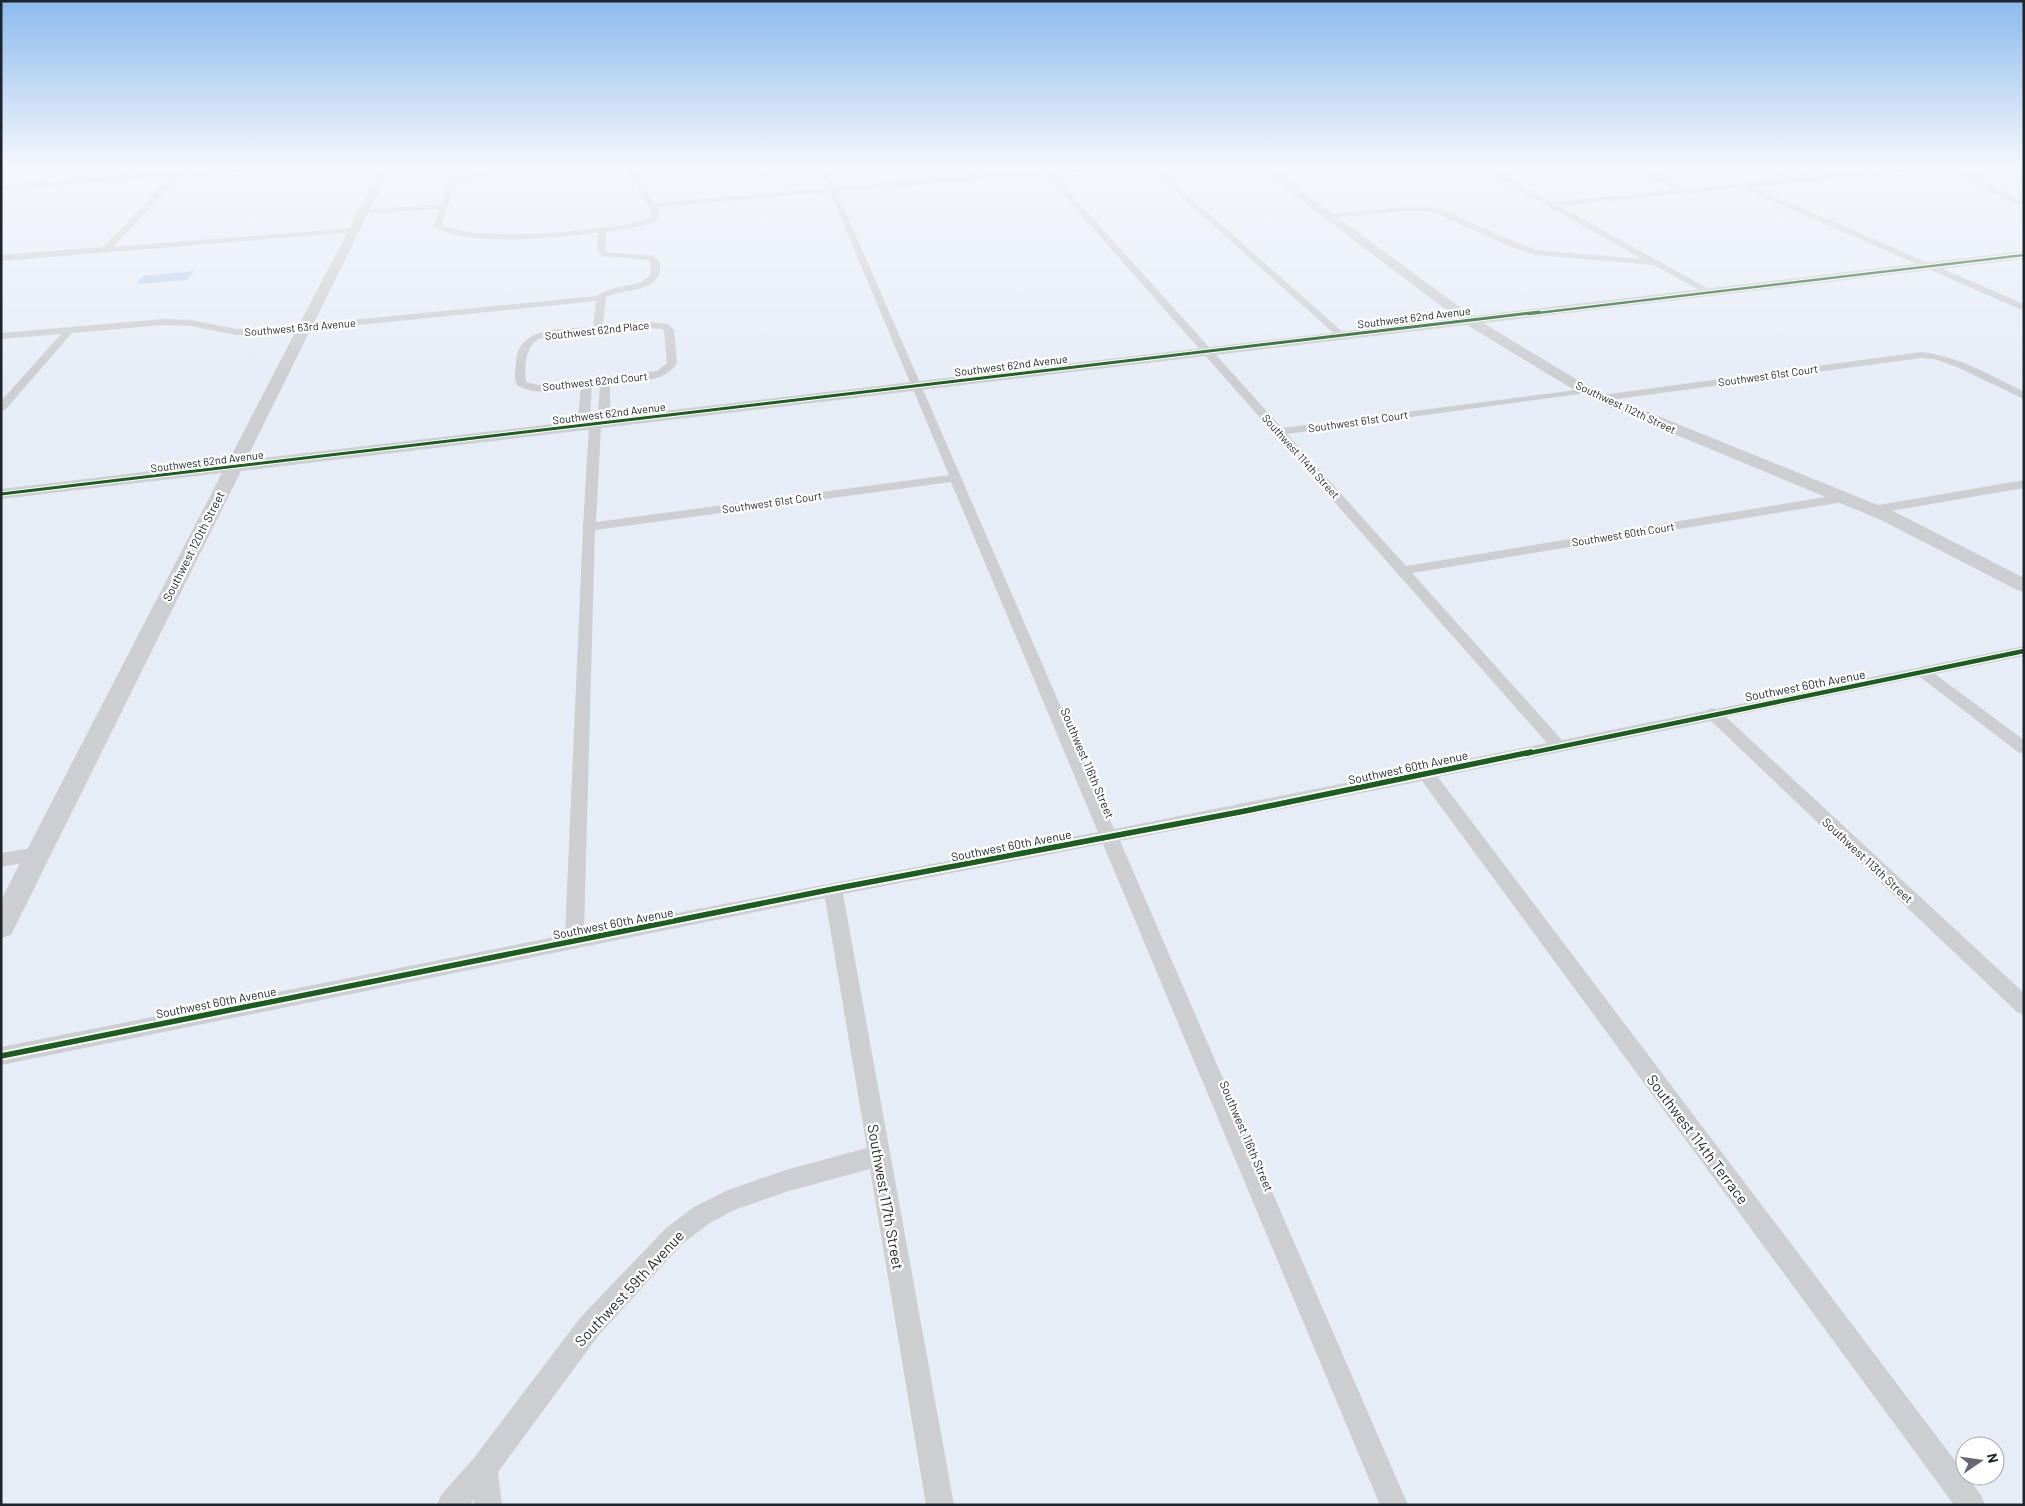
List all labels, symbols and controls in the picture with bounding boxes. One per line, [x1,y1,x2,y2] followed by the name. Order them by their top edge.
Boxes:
[1357,304,1471,330] street label: Southwest 62nd Avenue
[244,316,356,338] street label: Southwest 63rd Avenue
[544,318,650,342] street label: Southwest 62nd Place
[954,352,1068,378] street label: Southwest 62nd Avenue
[1717,362,1819,388] street label: Southwest 61st Court
[542,369,648,393] street label: Southwest 62nd Court
[1574,378,1678,436] street label: Southwest 112th Street
[552,400,666,426] street label: Southwest 62nd Avenue
[1307,408,1409,434] street label: Southwest 61st Court
[1260,411,1342,501] street label: Southwest 114th Street
[150,448,264,474] street label: Southwest 62nd Avenue
[159,489,227,603] street label: Southwest 120th Street
[721,489,823,515] street label: Southwest 61st Court
[1571,519,1675,549] street label: Southwest 60th Court
[1744,666,1866,704] street label: Southwest 60th Avenue
[1058,706,1118,820] street label: Southwest 116th Street
[1347,747,1469,787] street label: Southwest 60th Avenue
[1820,814,1916,906] street label: Southwest 113th Street
[950,826,1072,864] street label: Southwest 60th Avenue
[552,904,674,942] street label: Southwest 60th Avenue
[155,983,277,1021] street label: Southwest 60th Avenue
[1643,1071,1753,1207] street label: Southwest 114th Terrace
[1217,1079,1277,1193] street label: Southwest 116th Street
[864,1123,908,1271] street label: Southwest 117th Street
[571,1226,687,1350] street label: Southwest 59th Avenue
[1955,1436,2005,1486] north arrow
[1984,1452,2002,1464] text: N

